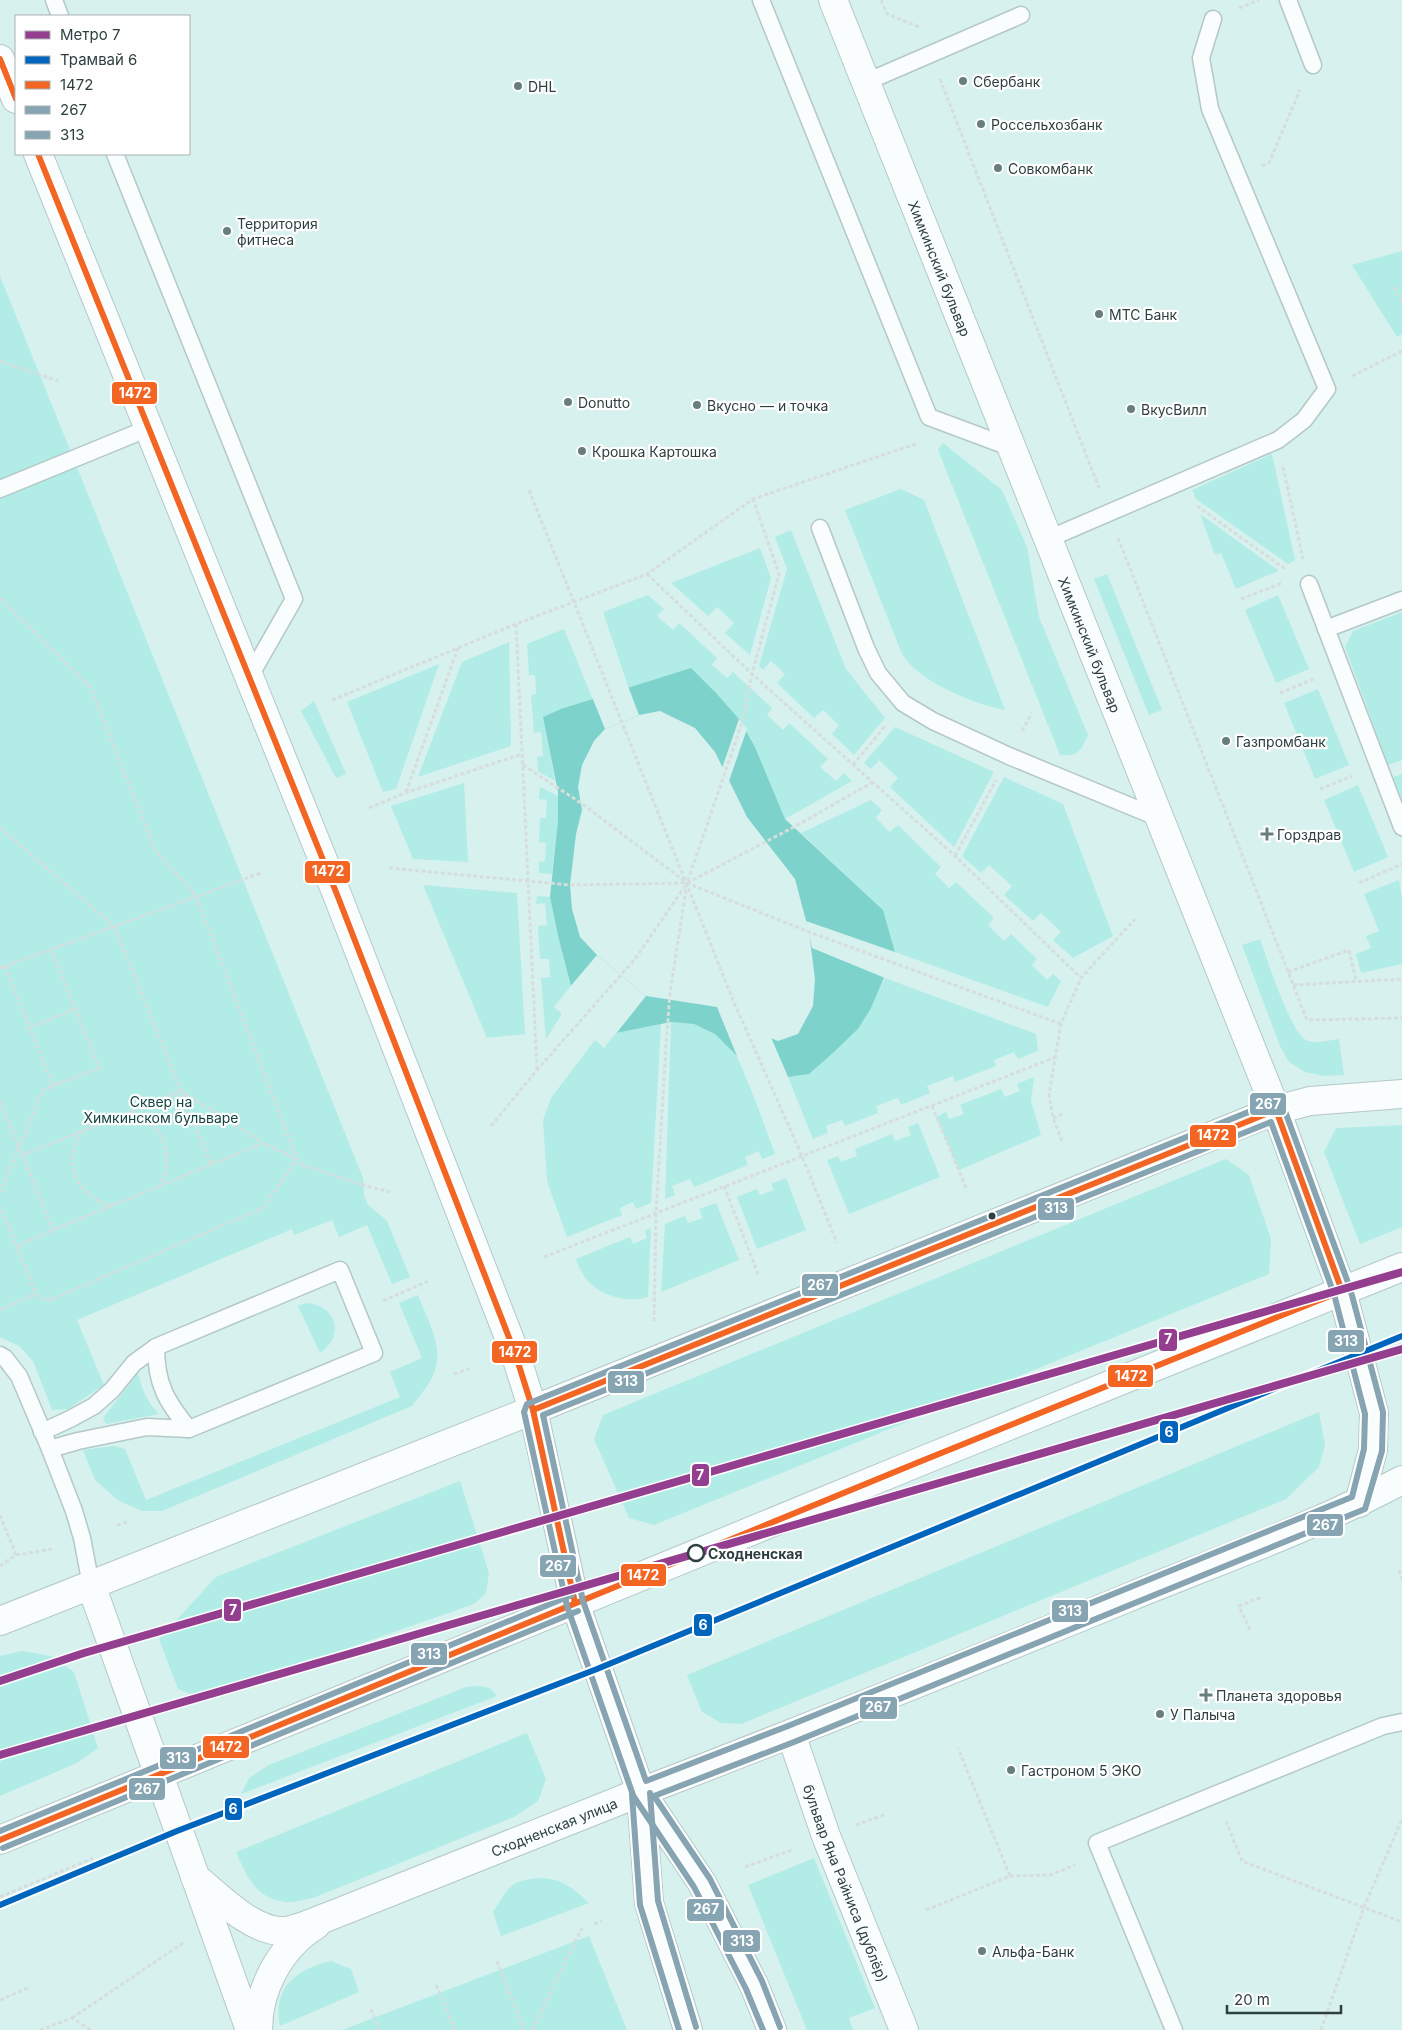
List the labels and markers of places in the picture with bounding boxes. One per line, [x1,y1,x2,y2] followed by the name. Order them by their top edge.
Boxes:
[973,73,1041,90] place label: Сбербанк
[957,75,969,87] marker: Сбербанк
[528,78,557,95] place label: DHL
[512,80,524,92] marker: DHL
[991,116,1103,133] place label: Россельхозбанк
[975,118,987,130] marker: Россельхозбанк
[1008,160,1093,177] place label: Совкомбанк
[992,162,1004,174] marker: Совкомбанк
[237,215,318,248] place label: Территория фитнеса
[221,225,233,237] marker: Территория фитнеса
[1109,306,1178,323] place label: МТС Банк
[1093,308,1105,320] marker: МТС Банк
[578,394,630,411] place label: Donutto
[562,396,574,408] marker: Donutto
[707,397,828,414] place label: Вкусно — и точка
[691,399,703,411] marker: Вкусно — и точка
[1141,401,1207,418] place label: ВкусВилл
[1125,403,1137,415] marker: ВкусВилл
[592,443,717,460] place label: Крошка Картошка
[576,445,588,457] marker: Крошка Картошка
[1236,733,1326,750] place label: Газпромбанк
[1220,735,1232,747] marker: Газпромбанк
[1277,826,1341,843] place label: Горздрав
[1261,828,1273,840] marker: Горздрав
[987,1211,997,1221] unlabelled marker
[687,1544,705,1562] marker: Сходненская
[708,1545,803,1562] place label: Сходненская
[1216,1687,1342,1704] place label: Планета здоровья
[1200,1689,1212,1701] marker: Планета здоровья
[1170,1706,1235,1723] place label: У Палыча
[1154,1708,1166,1720] marker: У Палыча
[1021,1762,1141,1779] place label: Гастроном 5 ЭКО
[1005,1764,1017,1776] marker: Гастроном 5 ЭКО
[992,1943,1075,1960] place label: Альфа-Банк
[976,1945,988,1957] marker: Альфа-Банк

